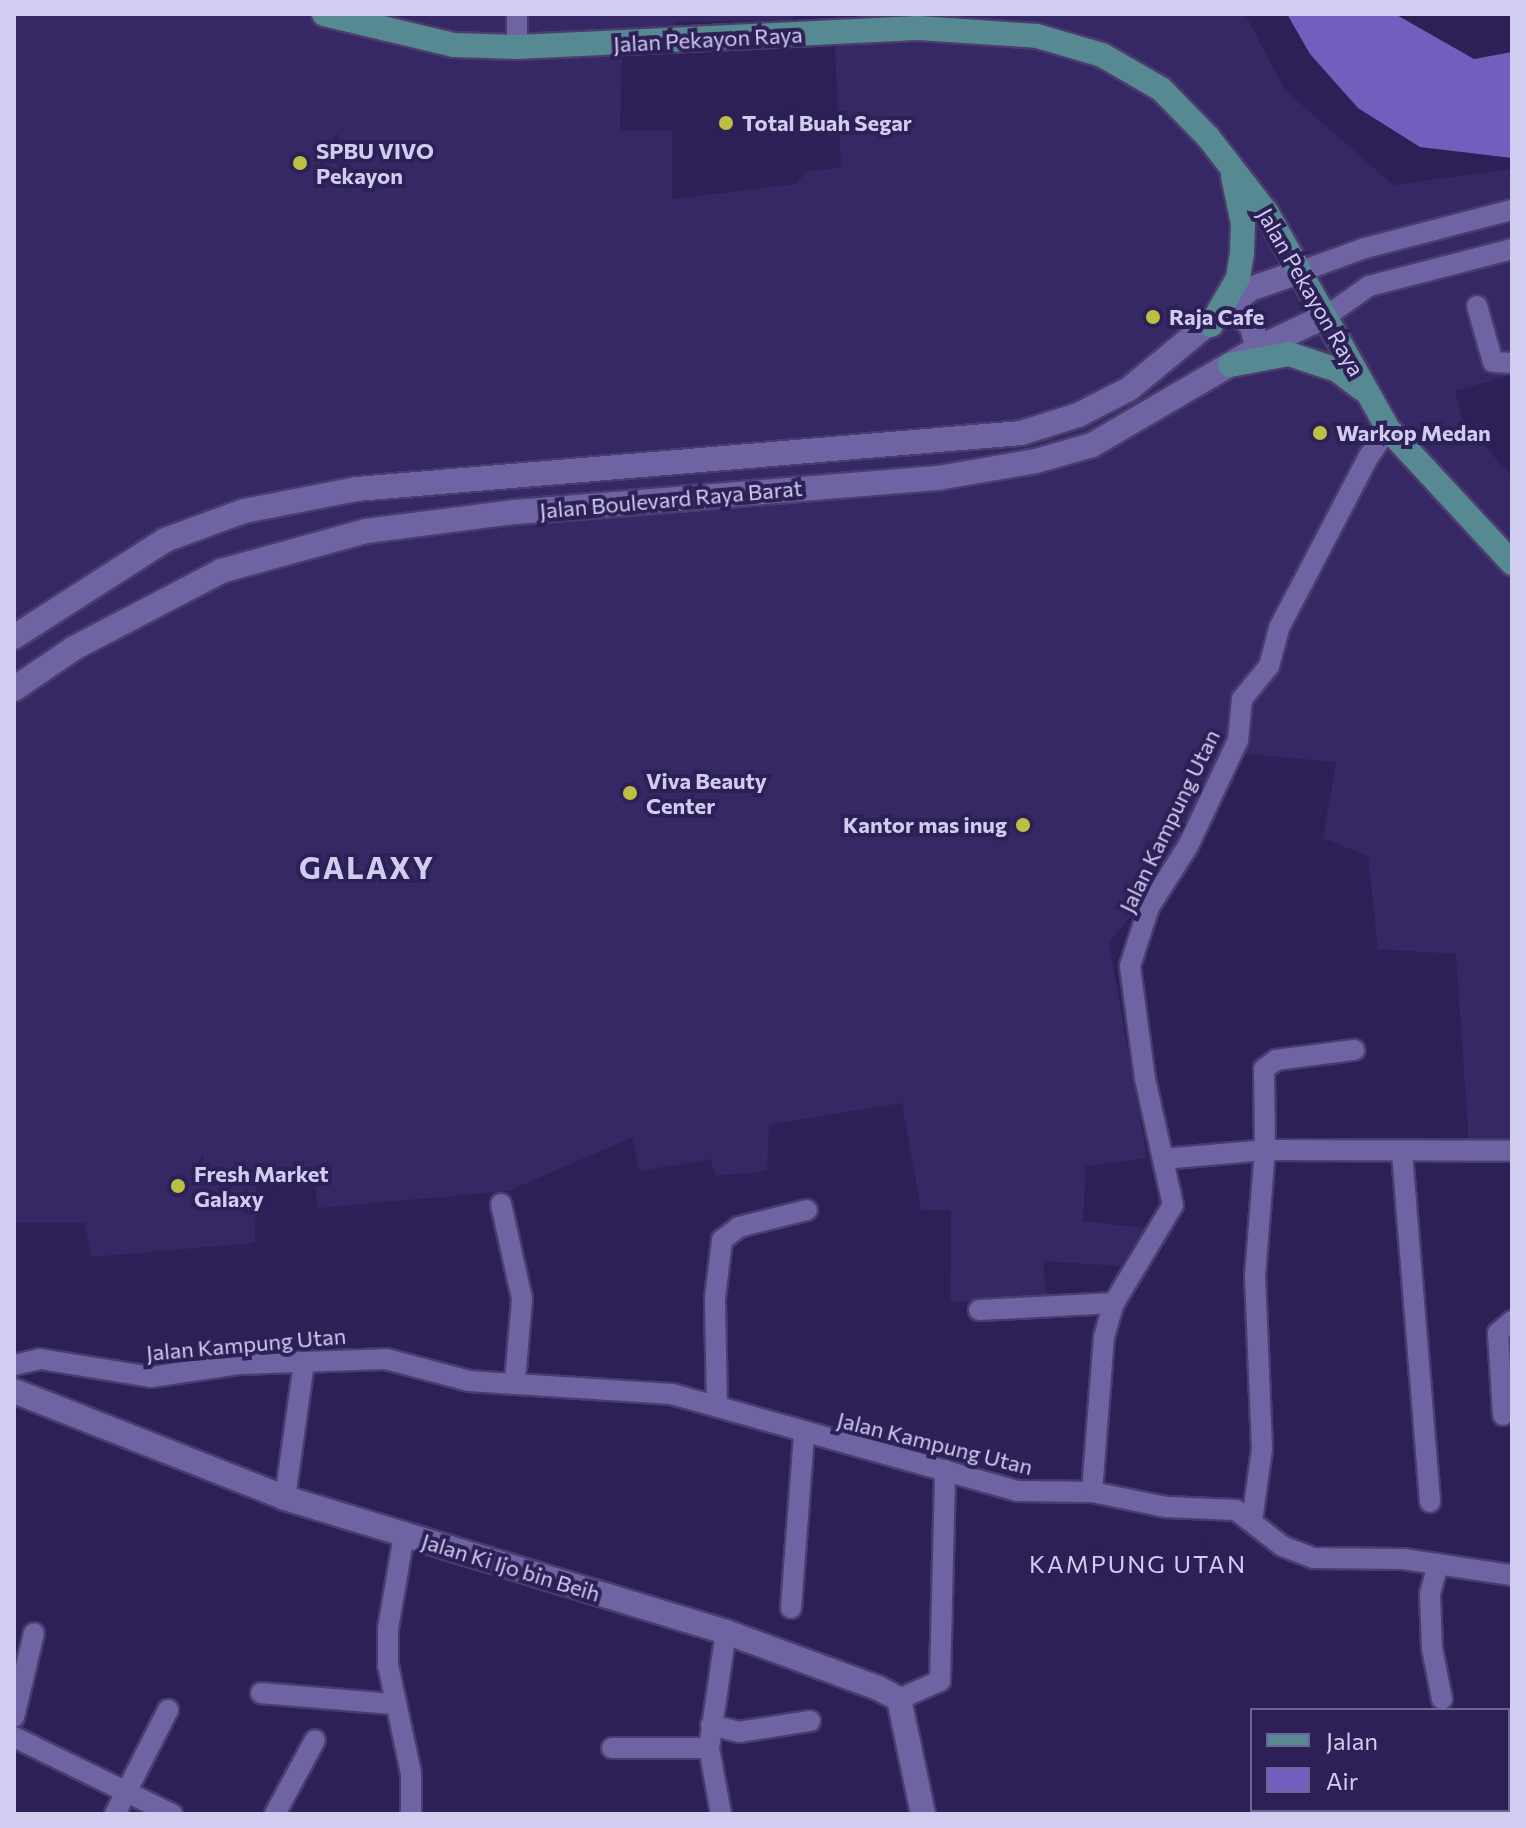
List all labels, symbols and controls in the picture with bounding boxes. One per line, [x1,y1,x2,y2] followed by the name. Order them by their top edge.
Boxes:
[613,21,803,57] street label: Jalan Pekayon Raya
[742,110,912,136] place label: Total Buah Segar
[717,114,735,132] marker: Total Buah Segar
[316,137,434,188] place label: SPBU VIVO Pekayon
[291,154,309,172] marker: SPBU VIVO Pekayon
[1252,203,1370,381] street label: Jalan Pekayon Raya
[1169,304,1264,330] place label: Raja Cafe
[1144,308,1162,326] marker: Raja Cafe
[1336,420,1491,446] place label: Warkop Medan
[1311,424,1329,442] marker: Warkop Medan
[538,474,804,524] street label: Jalan Boulevard Raya Barat
[1113,725,1225,917] street label: Jalan Kampung Utan
[646,767,767,818] place label: Viva Beauty Center
[621,784,639,802] marker: Viva Beauty Center
[843,812,1007,838] place label: Kantor mas inug
[1014,816,1032,834] marker: Kantor mas inug
[299,849,435,885] district label: GALAXY
[194,1160,329,1212] place label: Fresh Market Galaxy
[169,1177,187,1195] marker: Fresh Market Galaxy
[145,1322,347,1366] street label: Jalan Kampung Utan
[835,1406,1035,1480] street label: Jalan Kampung Utan
[419,1527,603,1607] street label: Jalan Ki Ijo bin Beih
[1029,1550,1247,1578] district label: KAMPUNG UTAN
[1250,1708,1510,1812] legend
[1326,1726,1378,1755] text: Jalan
[1326,1766,1358,1795] text: Air

